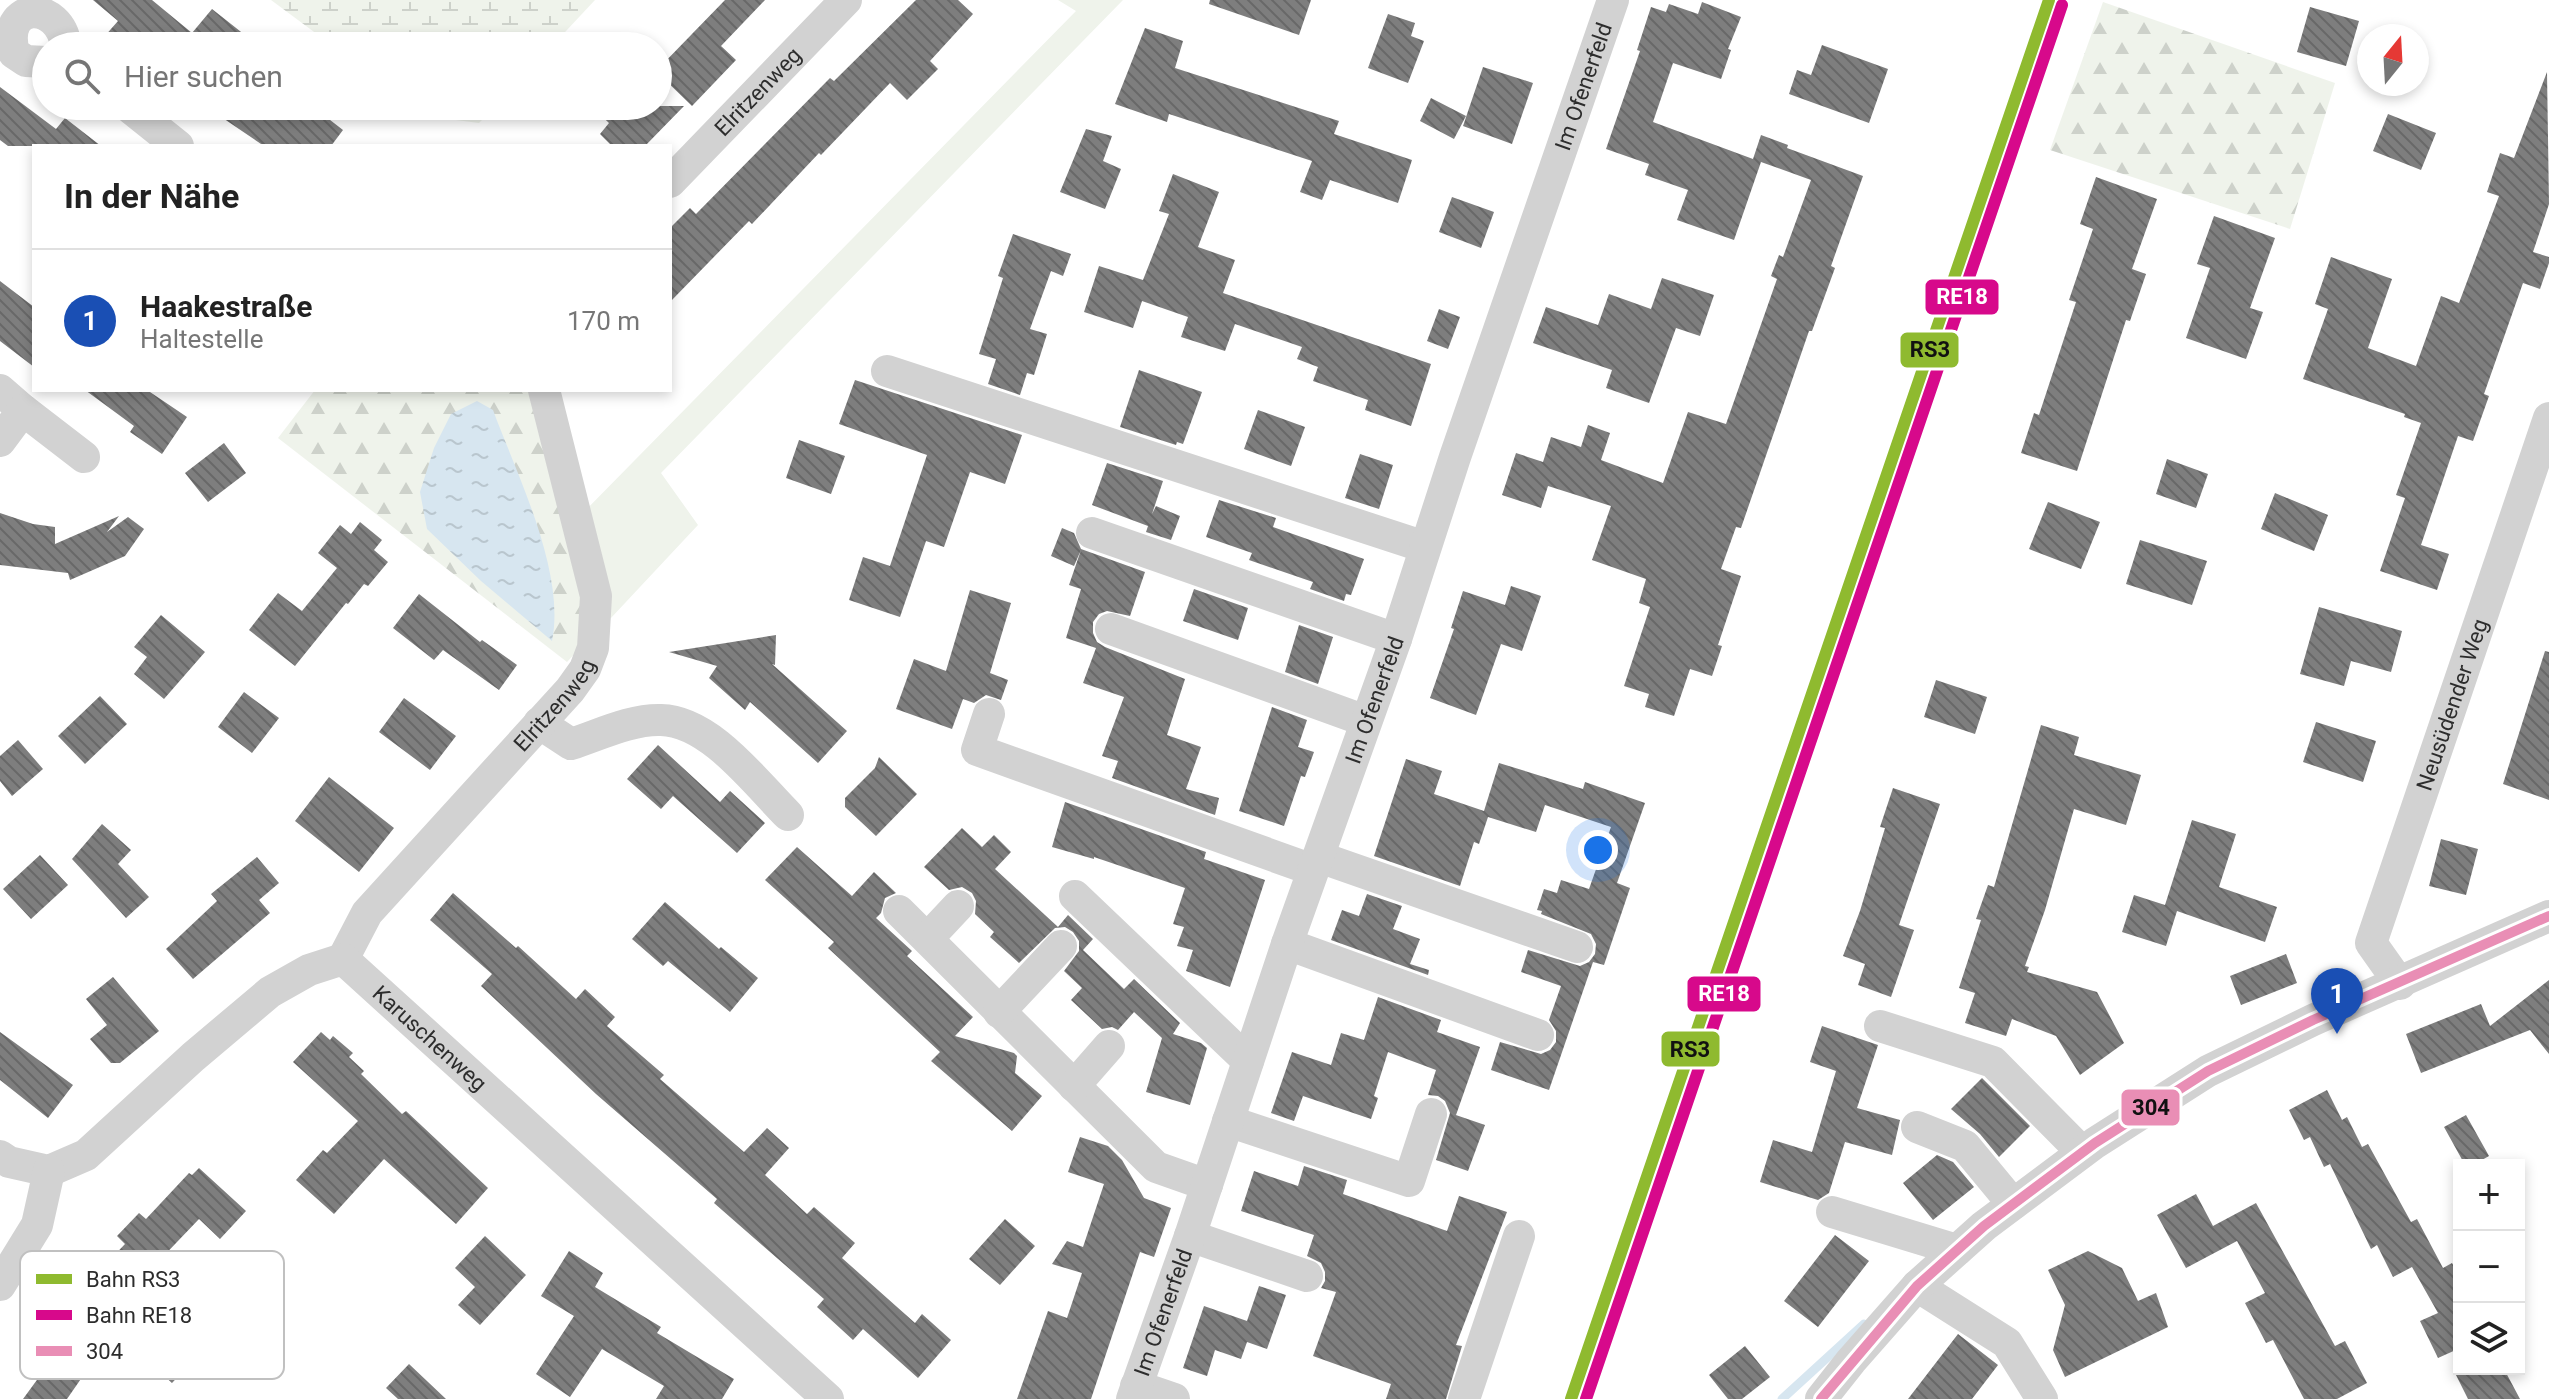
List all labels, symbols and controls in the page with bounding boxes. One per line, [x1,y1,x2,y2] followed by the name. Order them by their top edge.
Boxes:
[1550,19,1617,153] street label: Im Ofenerfeld
[2357,24,2429,96] north arrow
[32,32,672,120] search box
[709,42,806,141] street label: Elritzenweg
[60,54,104,98] icon: search
[124,59,283,94] text: Hier suchen
[64,176,239,216] text: In der Nähe
[1924,278,2000,316] line badge: RE18
[1936,284,1988,309] text: RE18
[140,289,313,324] text: Haakestraße
[83,306,97,336] text: 1
[567,306,640,336] text: 170 m
[140,324,263,354] text: Haltestelle
[1899,331,1960,369] line badge: RS3
[1910,337,1950,362] text: RS3
[2411,616,2493,794] street label: Neusüdender Weg
[1340,633,1408,767] street label: Im Ofenerfeld
[508,656,600,756] street label: Elritzenweg
[1578,830,1618,870] your location
[2311,968,2363,1034] pin: 1
[1686,975,1762,1013] line badge: RE18
[368,980,492,1096] street label: Karuschenweg
[1698,981,1750,1006] text: RE18
[1660,1030,1721,1068] line badge: RS3
[1670,1037,1710,1062] text: RS3
[2120,1088,2181,1127] line badge: 304
[2132,1095,2170,1120] text: 304
[2453,1159,2525,1375] map controls
[2453,1159,2525,1231] button: +
[2453,1231,2525,1303] button: −
[1129,1245,1197,1379] street label: Im Ofenerfeld
[20,1251,284,1379] legend
[86,1267,180,1292] text: Bahn RS3
[86,1303,192,1328] text: Bahn RE18
[2453,1303,2525,1375] button: layers
[86,1339,123,1364] text: 304

